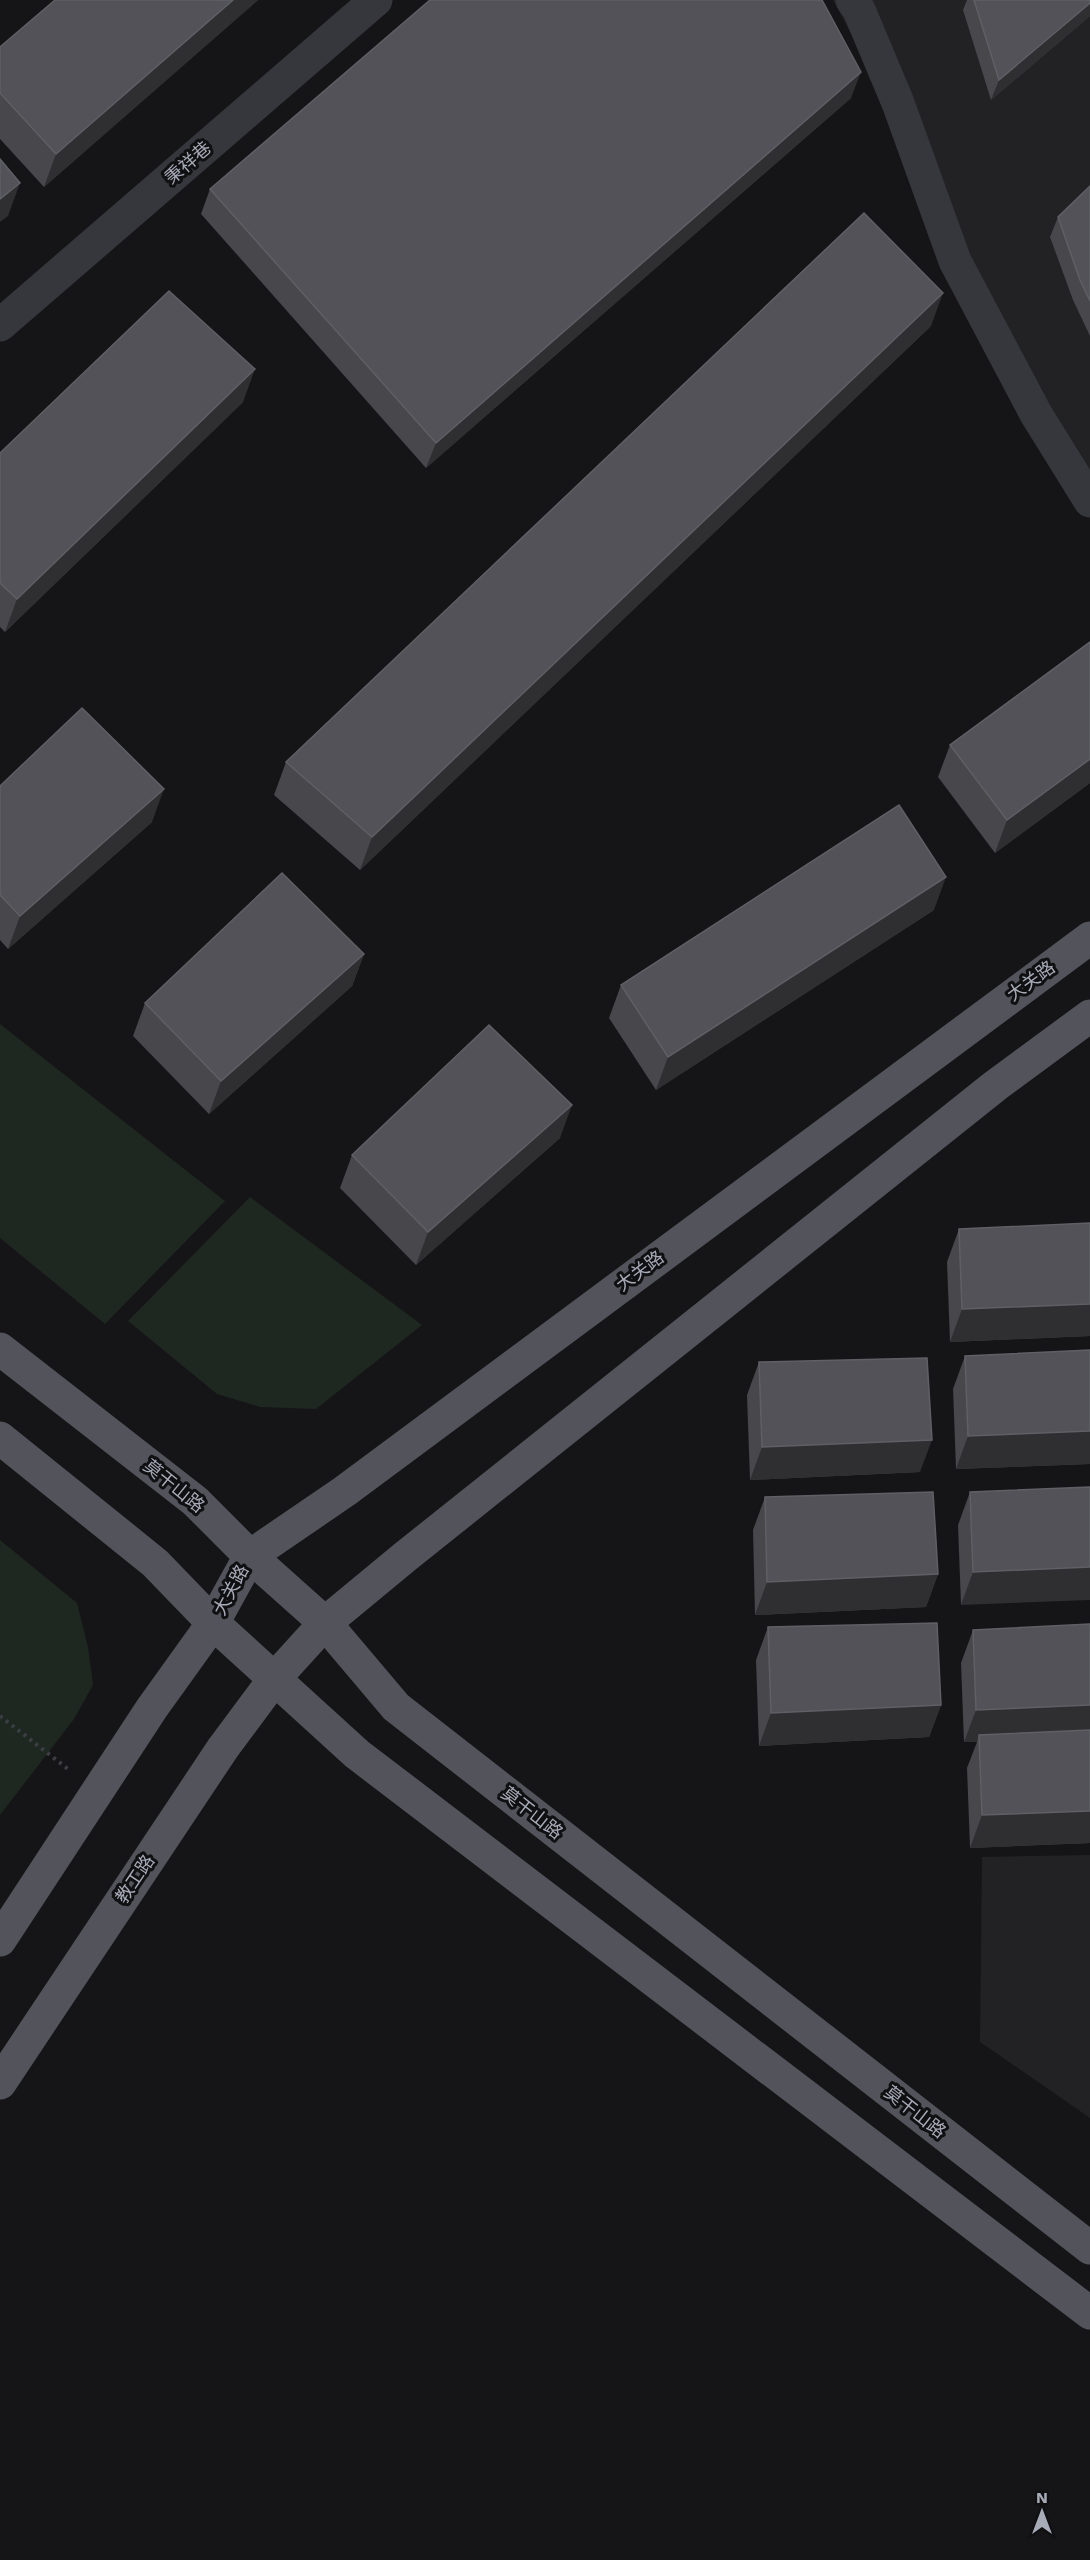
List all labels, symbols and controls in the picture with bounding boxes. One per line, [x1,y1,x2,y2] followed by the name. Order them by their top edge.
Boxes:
[160,137,215,188] street label: 秉祥巷
[1003,956,1059,1005] street label: 大关路
[612,1246,668,1295] street label: 大关路
[140,1455,209,1516] street label: 莫干山路
[209,1561,253,1619] street label: 大关路
[497,1782,567,1843] street label: 莫干山路
[111,1850,158,1907] street label: 教工路
[880,2081,950,2142] street label: 莫干山路
[1012,2482,1072,2542] north arrow
[1036,2488,1048,2507] text: N

